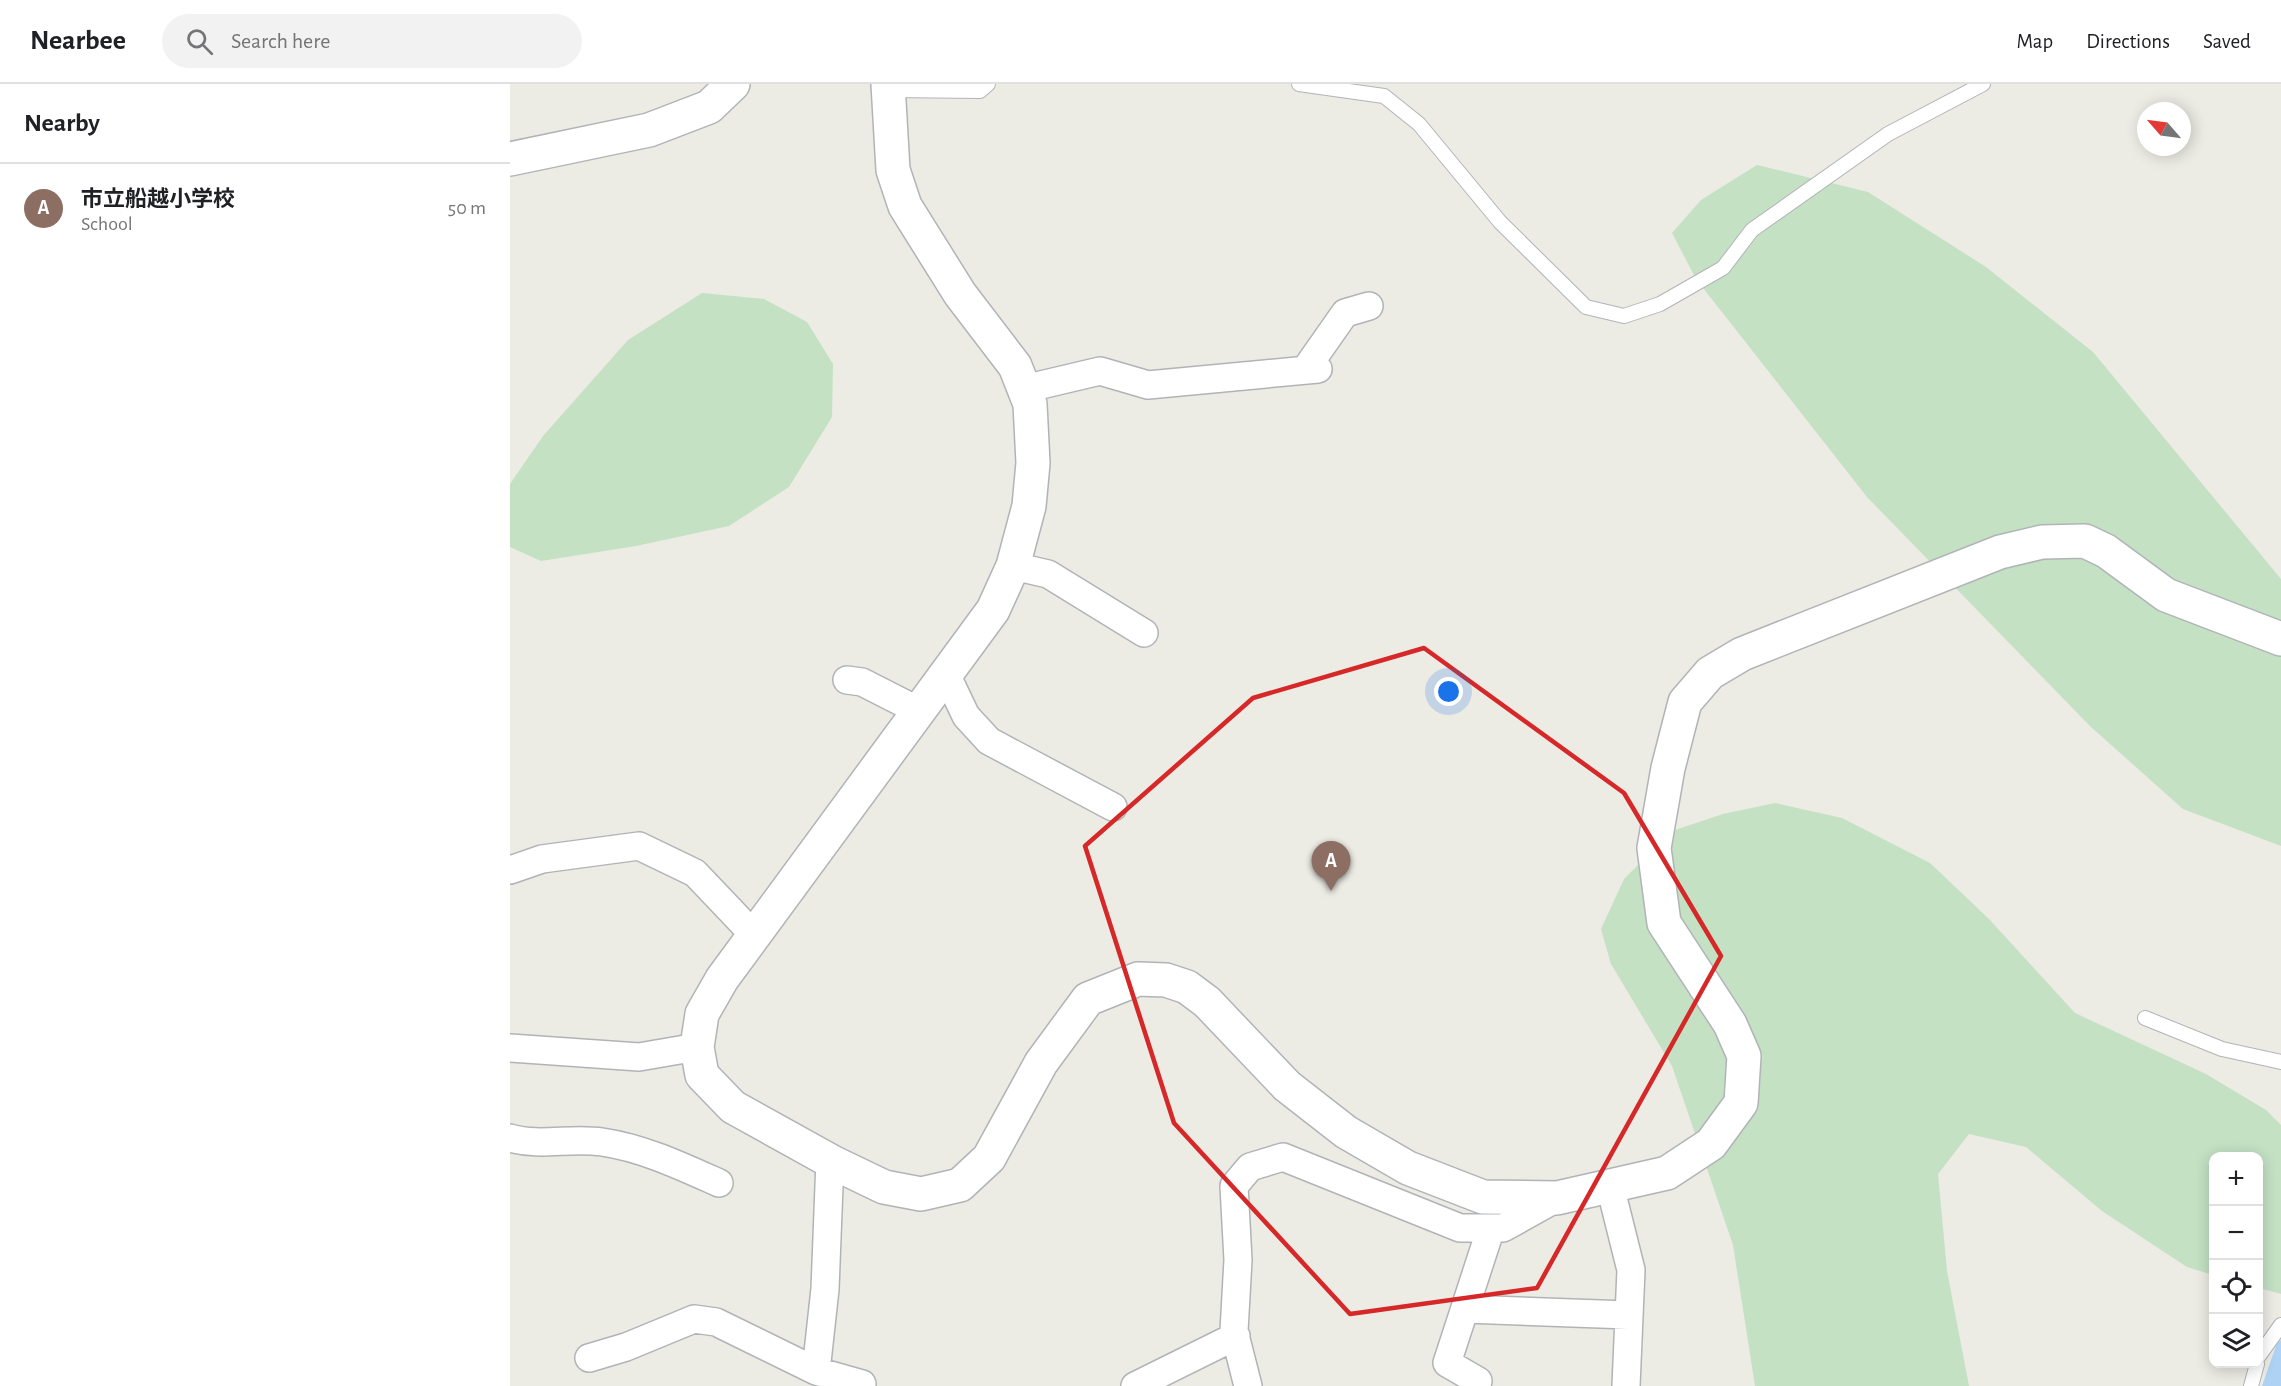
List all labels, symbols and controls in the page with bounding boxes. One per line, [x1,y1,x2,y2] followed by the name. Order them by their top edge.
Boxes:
[162,14,582,68] search box
[183,25,216,58] icon: search
[30,27,126,55] text: Nearbee
[231,30,330,52] text: Search here
[2017,31,2053,52] text: Map
[2086,31,2170,52] text: Directions
[2203,31,2251,52] text: Saved
[2137,102,2191,156] north arrow
[24,110,100,136] text: Nearby
[81,188,235,210] text: 市立船越小学校
[38,198,50,218] text: A
[448,198,486,218] text: 50 m
[81,214,133,234] text: School
[1434,677,1463,706] your location
[1312,842,1350,891] pin: A
[2209,1152,2263,1368] map controls
[2209,1152,2263,1206] button: +
[2209,1206,2263,1260] button: −
[2209,1260,2263,1314] button: locate
[2209,1314,2263,1368] button: layers

